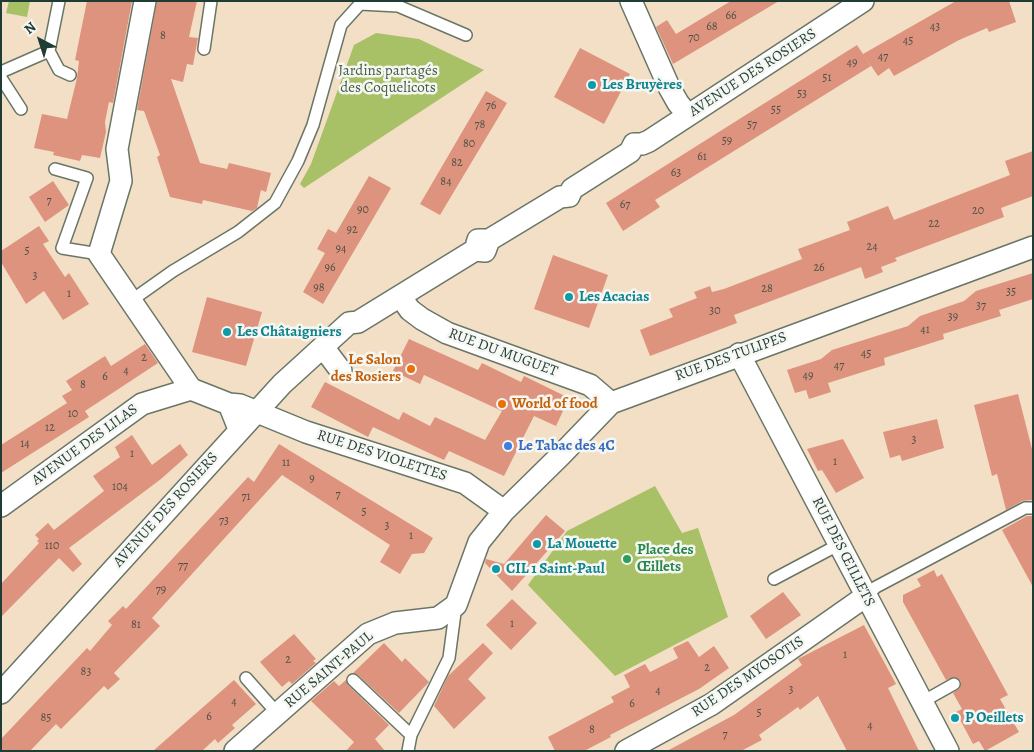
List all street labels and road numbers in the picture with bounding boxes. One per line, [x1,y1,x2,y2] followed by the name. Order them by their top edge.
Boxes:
[686,25,820,121] street label: AVENUE DES ROSIERS
[446,325,560,381] street label: RUE DU MUGUET
[673,328,789,386] street label: RUE DES TULIPES
[28,400,142,490] street label: AVENUE DES LILAS
[315,426,449,486] street label: RUE DES VIOLETTES
[110,449,222,571] street label: AVENUE DES ROSIERS
[808,494,878,610] street label: RUE DES ŒILLETS
[281,628,377,712] street label: RUE SAINT-PAUL
[688,633,808,721] street label: RUE DES MYOSOTIS

